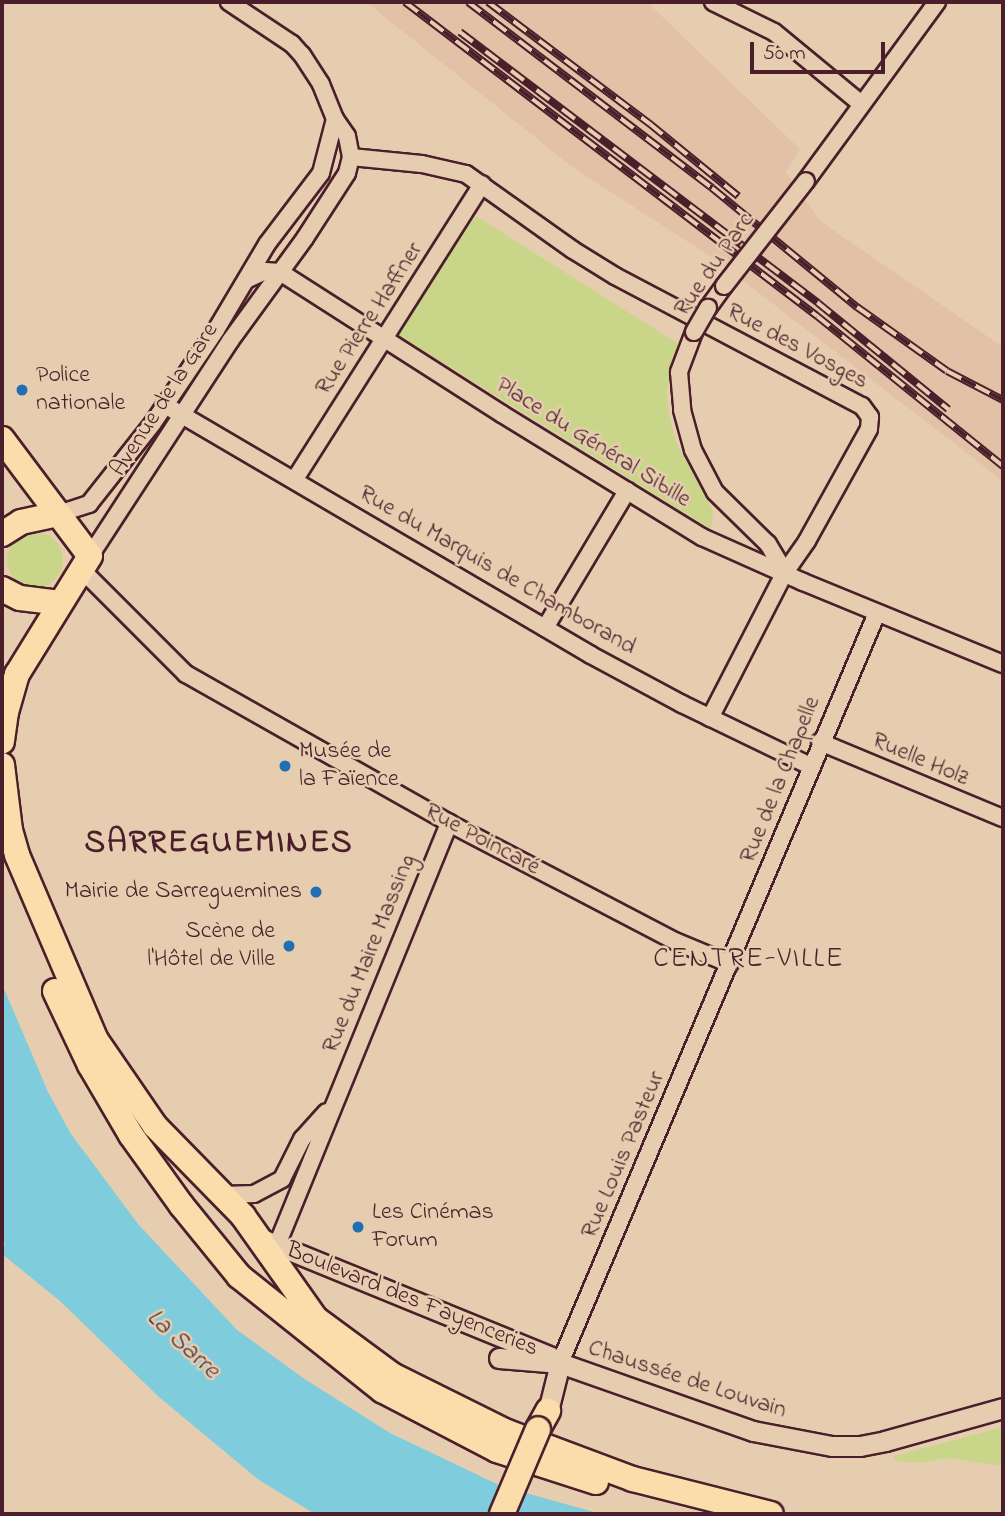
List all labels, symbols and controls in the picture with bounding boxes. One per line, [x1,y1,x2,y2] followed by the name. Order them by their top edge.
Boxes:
[753,28,888,72] scale bar
[763,39,806,69] text: 50 m
[669,207,761,323] street label: Rue du Parc
[310,237,430,401] street label: Rue Pierre Haffner
[721,298,873,396] street label: Rue des Vosges
[105,318,225,482] street label: Avenue de la Gare
[36,362,125,418] place label: Police nationale
[490,371,696,515] street label: Place du Général Sibille
[14,382,30,398] marker: Police nationale
[353,480,641,662] street label: Rue du Marquis de Chamborand
[734,693,828,867] street label: Rue de la Chapelle
[867,727,973,793] street label: Ruelle Holz
[299,738,399,794] place label: Musée de la Faïence
[277,758,293,774] marker: Musée de la Faïence
[419,798,545,882] street label: Rue Poincaré
[86,825,352,863] district label: SARREGUEMINES
[317,850,423,1058] street label: Rue du Maire Massing
[64,878,302,906] place label: Mairie de Sarreguemines
[308,884,324,900] marker: Mairie de Sarreguemines
[147,918,275,974] place label: Scène de l'Hôtel de Ville
[281,938,297,954] marker: Scène de l'Hôtel de Ville
[655,943,843,977] district label: CENTRE-VILLE
[576,1067,672,1243] street label: Rue Louis Pasteur
[372,1199,494,1255] place label: Les Cinémas Forum
[350,1219,366,1235] marker: Les Cinémas Forum
[282,1236,542,1364] street label: Boulevard des Fayenceries
[139,1303,225,1387] water label: La Sarre
[584,1334,790,1426] street label: Chaussée de Louvain

